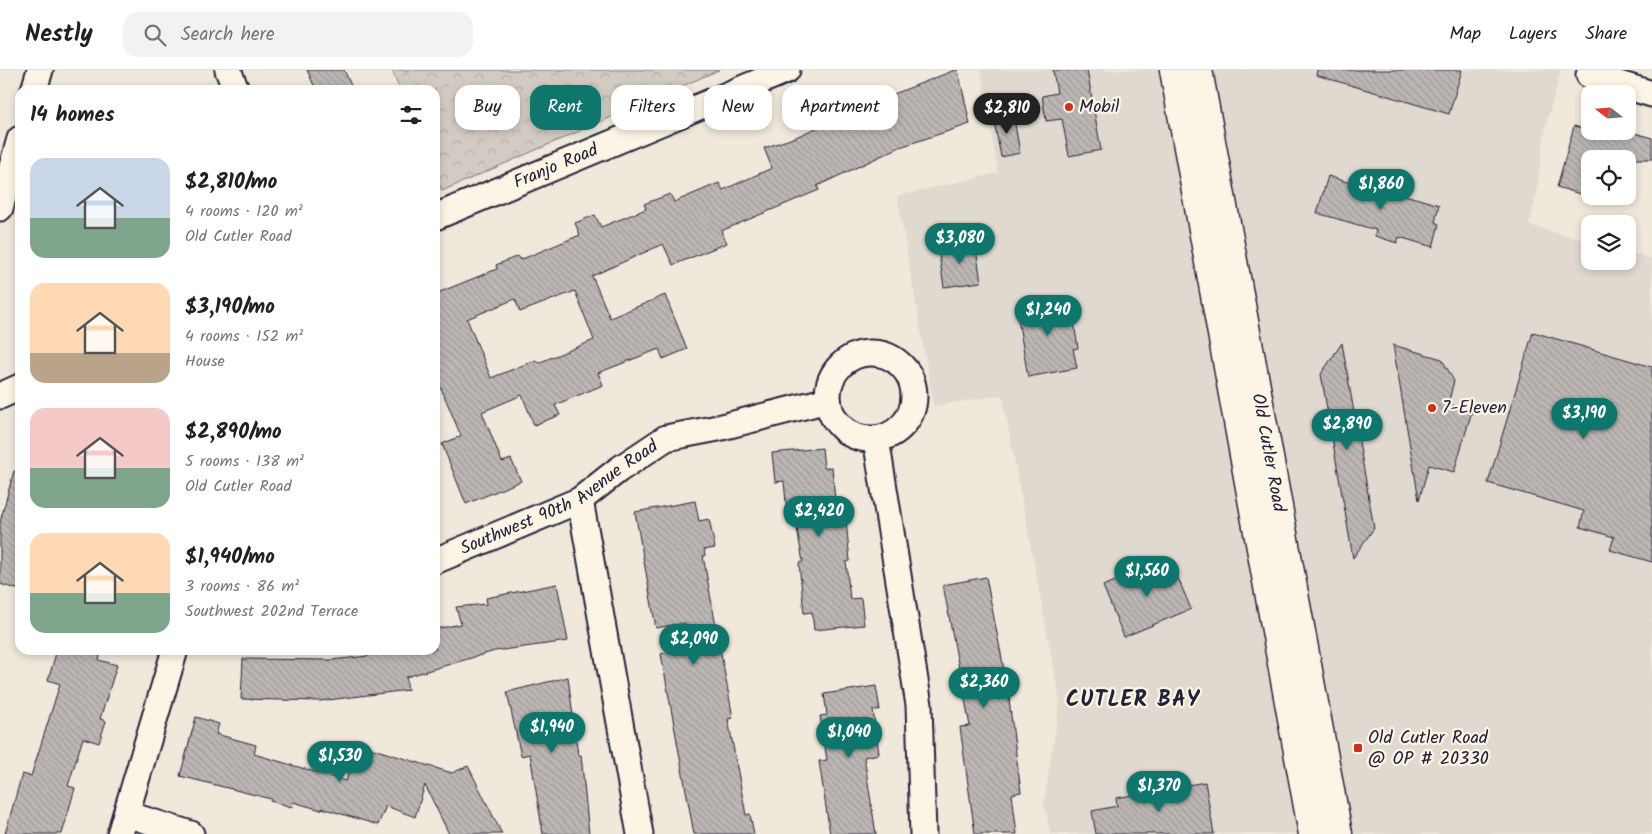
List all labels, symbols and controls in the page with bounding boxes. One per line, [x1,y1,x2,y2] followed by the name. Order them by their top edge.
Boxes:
[123,12,473,57] search box
[25,15,93,54] text: Nestly
[181,20,274,50] text: Search here
[1450,20,1481,49] text: Map
[1509,20,1557,49] text: Layers
[1585,20,1627,49] text: Share
[141,21,169,49] icon: search
[455,85,520,130] chip: Buy
[530,85,601,130] chip: Rent
[611,85,694,130] chip: Filters
[704,85,772,130] chip: New
[782,85,898,130] chip: Apartment
[1581,85,1636,140] north arrow
[1581,85,1636,270] map controls
[966,92,1048,135] pin: $2,810
[1079,93,1120,122] place label: Mobil
[984,96,1030,121] text: $2,810
[30,99,115,132] text: 14 homes
[397,101,425,129] icon: filters
[1063,101,1075,113] marker: Mobil
[509,135,604,197] street label: Franjo Road
[1581,150,1636,205] button: locate
[185,166,277,199] text: $2,810/mo
[1340,168,1422,211] pin: $1,860
[1359,172,1403,197] text: $1,860
[70,178,130,238] icon: home
[185,199,303,224] text: 4 rooms · 120 m²
[1581,215,1636,270] button: layers
[919,222,1001,265] pin: $3,080
[185,224,292,249] text: Old Cutler Road
[936,226,984,251] text: $3,080
[185,291,275,324] text: $3,190/mo
[1007,294,1089,337] pin: $1,240
[1026,298,1070,323] text: $1,240
[70,303,130,363] icon: home
[185,324,303,349] text: 4 rooms · 152 m²
[185,349,225,374] text: House
[1243,391,1293,515] street label: Old Cutler Road
[1442,394,1507,423] place label: 7-Eleven
[1543,398,1625,440] pin: $3,190
[1562,401,1606,426] text: $3,190
[1426,402,1438,414] marker: 7-Eleven
[1306,408,1388,451] pin: $2,890
[1323,412,1371,437] text: $2,890
[185,416,282,449] text: $2,890/mo
[70,428,130,488] icon: home
[456,432,665,563] street label: Southwest 90th Avenue Road
[185,449,304,474] text: 5 rooms · 138 m²
[185,474,292,499] text: Old Cutler Road
[778,496,860,538] pin: $2,420
[794,499,844,524] text: $2,420
[185,541,275,574] text: $1,940/mo
[70,553,130,613] icon: home
[1106,556,1188,598] pin: $1,560
[1125,559,1169,584] text: $1,560
[185,574,299,599] text: 3 rooms · 86 m²
[185,599,358,624] text: Southwest 202nd Terrace
[653,624,735,666] pin: $2,090
[670,627,718,652] text: $2,090
[943,666,1025,709] pin: $2,360
[960,670,1008,695] text: $2,360
[1066,683,1201,718] district label: CUTLER BAY
[511,712,593,754] pin: $1,940
[530,715,574,740] text: $1,940
[808,716,890,759] pin: $1,040
[827,720,871,745] text: $1,040
[1368,724,1489,774] place label: Old Cutler Road @ OP # 20330
[299,740,381,783] pin: $1,530
[1352,742,1364,754] marker: Old Cutler Road @ OP # 20330
[318,744,362,769] text: $1,530
[1118,770,1200,813] pin: $1,370
[1137,774,1181,799] text: $1,370

